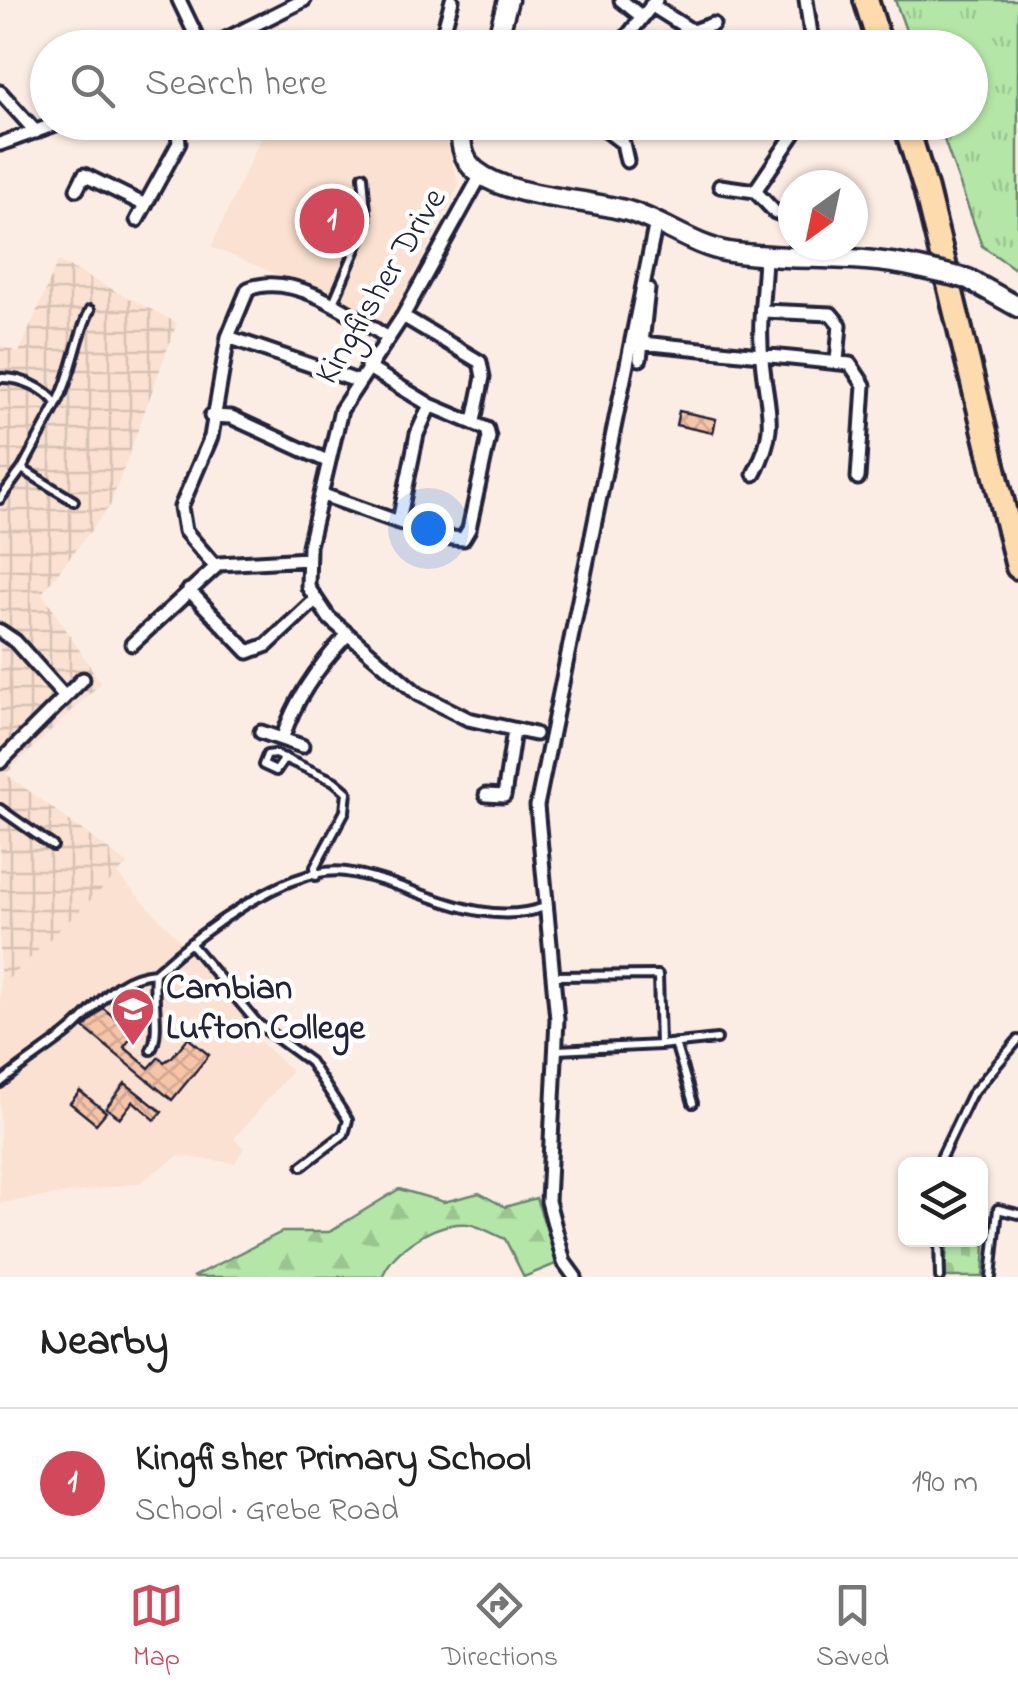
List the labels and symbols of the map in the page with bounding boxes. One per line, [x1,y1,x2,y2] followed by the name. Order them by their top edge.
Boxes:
[778,170,868,260] north arrow
[303,179,461,395] street label: Kingfisher Drive
[300,184,364,258] pin: 1
[403,503,454,554] your location
[166,964,366,1056] place label: Cambian Lufton College
[110,986,156,1047] school or university icon: Cambian Lufton College

